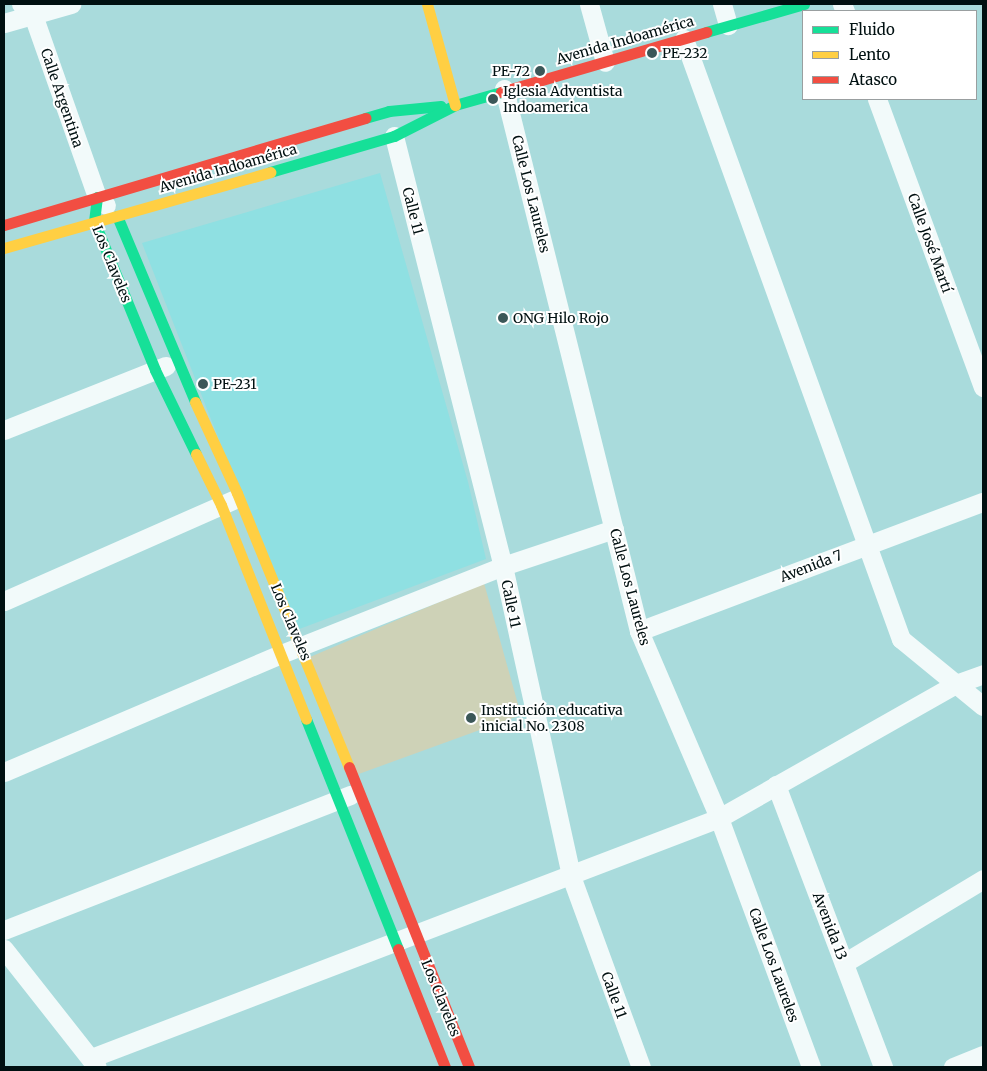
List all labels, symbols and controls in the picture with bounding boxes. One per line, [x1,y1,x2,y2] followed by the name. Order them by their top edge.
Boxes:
[802,10,977,100] legend
[554,12,696,68] street label: Avenida Indoamérica
[849,20,895,39] text: Fluido
[662,45,708,61] place label: PE-232
[849,45,890,64] text: Lento
[37,46,87,150] street label: Calle Argentina
[646,47,658,59] marker: PE-232
[492,63,530,79] place label: PE-72
[534,65,546,77] marker: PE-72
[849,70,897,89] text: Atasco
[503,83,623,115] place label: Iglesia Adventista Indoamerica
[487,93,499,105] marker: Iglesia Adventista Indoamerica
[508,134,554,254] street label: Calle Los Laureles
[157,140,299,196] street label: Avenida Indoamérica
[399,186,427,236] street label: Calle 11
[904,191,956,295] street label: Calle José Martí
[89,223,135,305] street label: Los Claveles
[513,310,609,326] place label: ONG Hilo Rojo
[497,312,509,324] marker: ONG Hilo Rojo
[213,376,257,392] place label: PE-231
[197,378,209,390] marker: PE-231
[606,527,654,647] street label: Calle Los Laureles
[778,546,844,586] street label: Avenida 7
[498,579,524,629] street label: Calle 11
[267,581,315,663] street label: Los Claveles
[481,702,623,734] place label: Institución educativa inicial No. 2308
[465,712,477,724] marker: Institución educativa inicial No. 2308
[809,890,851,962] street label: Avenida 13
[746,906,802,1024] street label: Calle Los Laureles
[418,957,464,1039] street label: Los Claveles
[598,969,630,1021] street label: Calle 11

